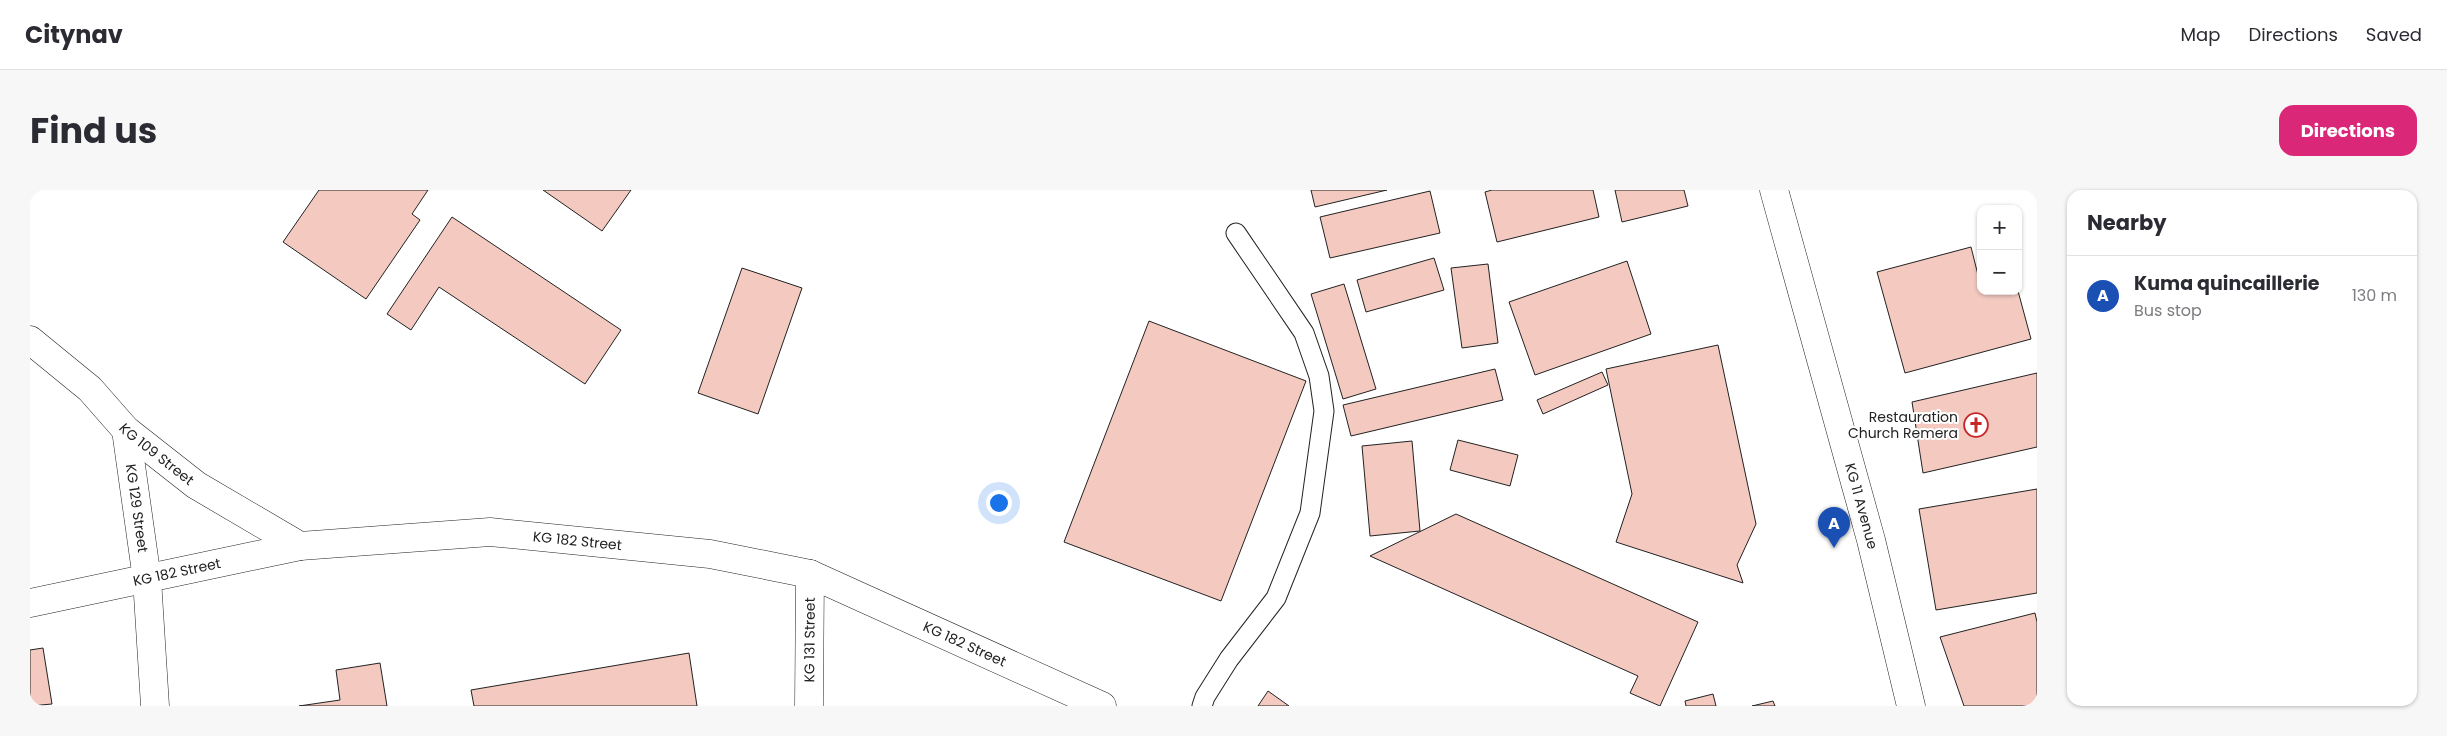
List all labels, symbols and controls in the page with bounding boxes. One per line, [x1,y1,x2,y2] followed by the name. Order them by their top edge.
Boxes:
[25,18,123,51] text: Citynav
[2181,22,2220,47] text: Map
[2248,22,2338,47] text: Directions
[2366,22,2422,47] text: Saved
[2279,105,2417,156] button: Directions
[30,106,157,155] text: Find us
[1977,205,2022,295] map controls
[1977,205,2022,250] button: +
[2087,208,2167,237] text: Nearby
[1977,250,2022,295] button: −
[2134,270,2320,297] text: Kuma quincaillerie
[2097,284,2109,307] text: A
[2352,284,2397,307] text: 130 m
[2134,299,2202,322] text: Bus stop
[1848,407,1958,443] place label: Restauration Church Remera
[1963,412,1989,438] church icon: Restauration Church Remera
[115,419,198,490] street label: KG 109 Street
[1840,461,1883,551] street label: KG 11 Avenue
[121,463,153,554] street label: KG 129 Street
[986,490,1012,516] your location
[1818,507,1850,548] pin: A
[532,526,623,555] street label: KG 182 Street
[131,553,222,591] street label: KG 182 Street
[799,597,820,683] street label: KG 131 Street
[920,616,1009,671] street label: KG 182 Street

